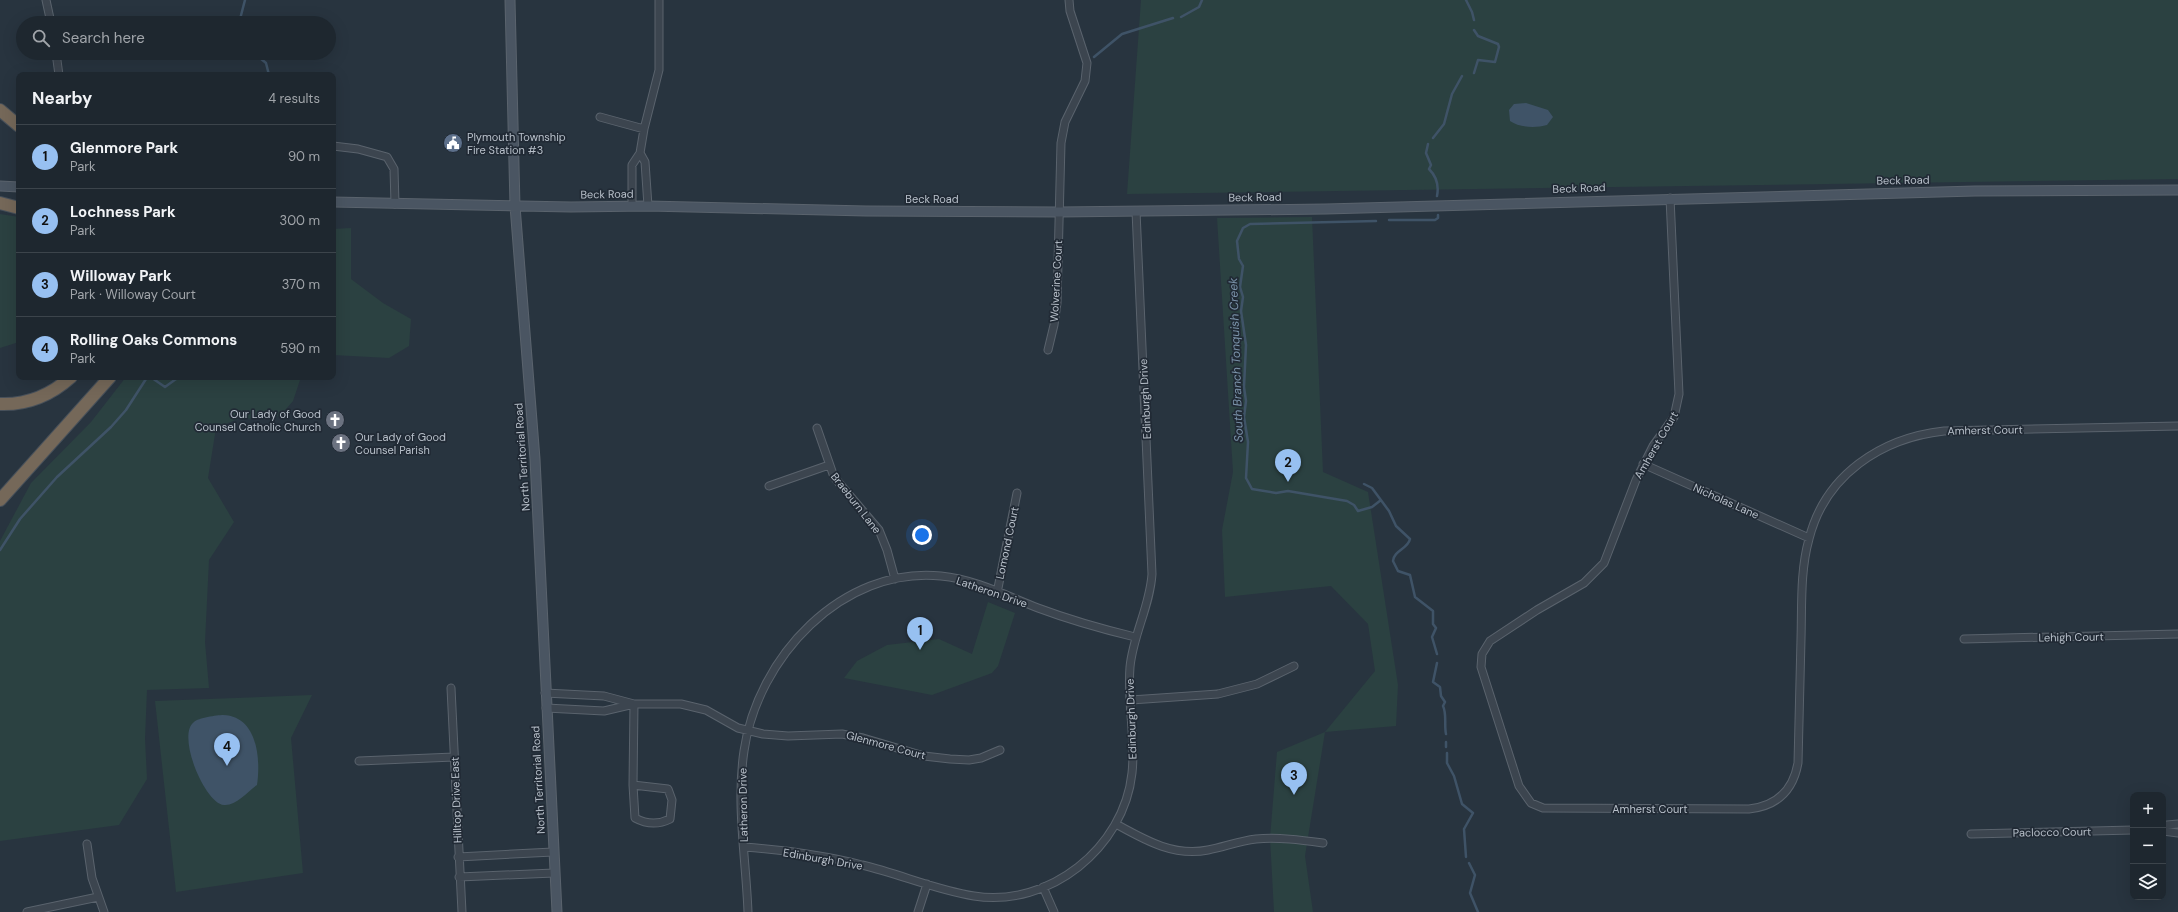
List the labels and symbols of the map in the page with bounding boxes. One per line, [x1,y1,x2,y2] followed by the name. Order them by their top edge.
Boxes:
[467,130,566,157] place label: Plymouth Township Fire Station #3
[442,132,464,154] public building icon: Plymouth Township Fire Station #3
[1876,173,1930,187] street label: Beck Road
[1552,180,1606,196] street label: Beck Road
[580,187,634,201] street label: Beck Road
[1228,190,1282,204] street label: Beck Road
[905,192,959,206] street label: Beck Road
[1047,240,1065,322] street label: Wolverine Court
[1225,277,1247,443] water label: South Branch Tonquish Creek
[1136,358,1154,440] street label: Edinburgh Drive
[511,402,533,512] street label: North Territorial Road
[195,407,321,434] place label: Our Lady of Good Counsel Catholic Church
[324,409,346,431] church icon: Our Lady of Good Counsel Catholic Church
[1631,409,1681,481] street label: Amherst Court
[1947,422,2023,438] street label: Amherst Court
[355,430,446,457] place label: Our Lady of Good Counsel Parish
[330,432,352,454] church icon: Our Lady of Good Counsel Parish
[1275,449,1301,482] pin: 2
[828,470,884,536] street label: Braeburn Lane
[1691,480,1761,522] street label: Nicholas Lane
[992,506,1022,580] street label: Lomond Court
[912,525,932,545] your location
[955,573,1029,611] street label: Latheron Drive
[907,617,933,650] pin: 1
[2038,629,2104,645] street label: Lehigh Court
[1123,678,1139,760] street label: Edinburgh Drive
[528,725,548,834] street label: North Territorial Road
[845,728,927,762] street label: Glenmore Court
[214,733,240,766] pin: 4
[447,757,465,843] street label: Hilltop Drive East
[1281,762,1307,795] pin: 3
[735,768,751,842] street label: Latheron Drive
[1612,802,1688,816] street label: Amherst Court
[2013,824,2091,840] street label: Paclocco Court
[782,845,864,873] street label: Edinburgh Drive

